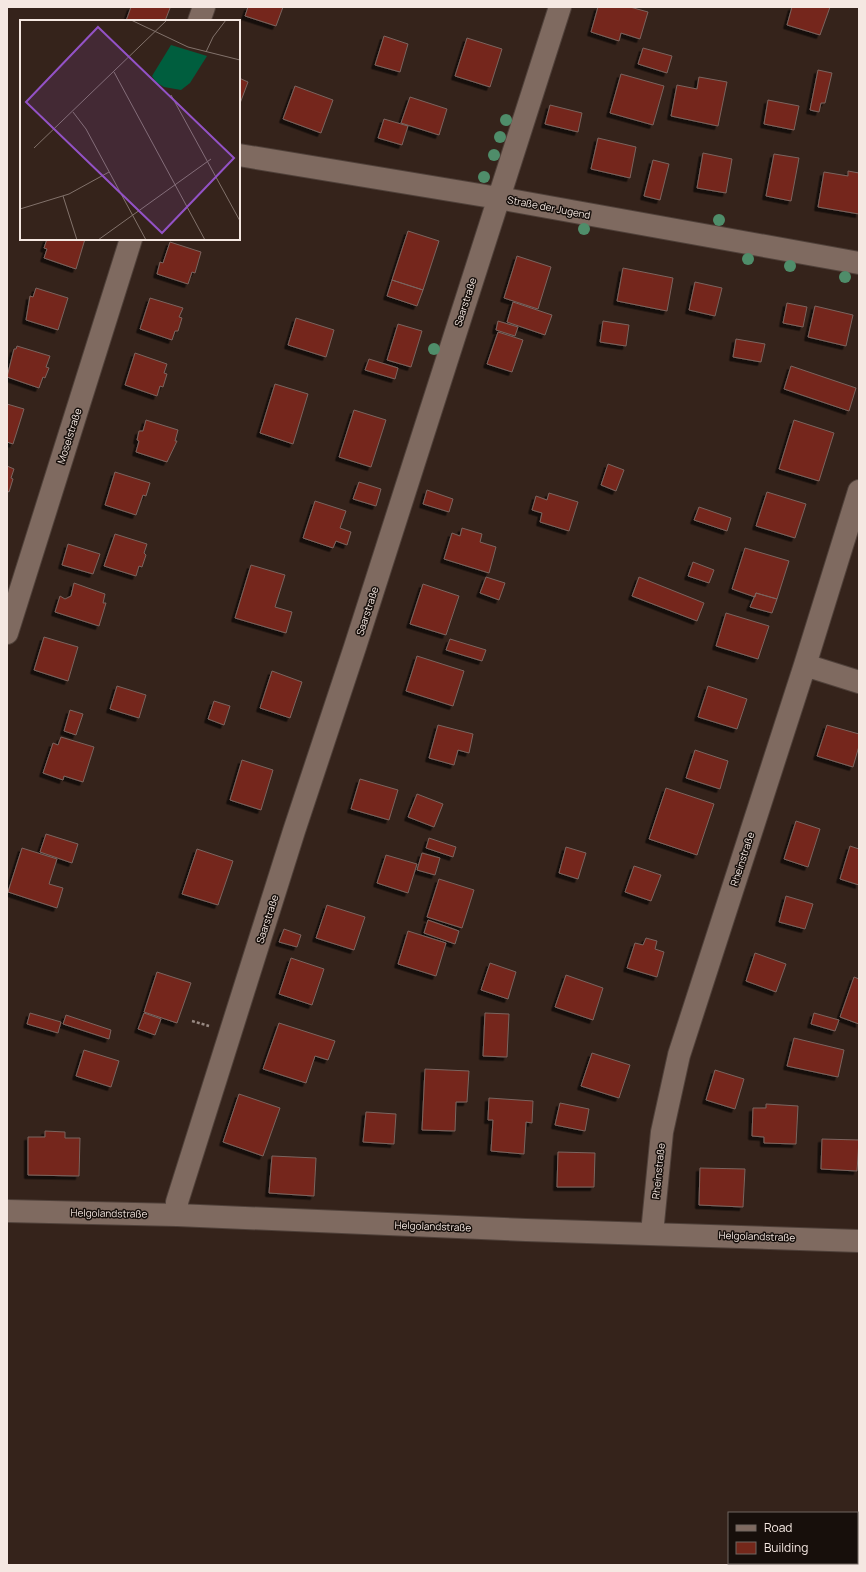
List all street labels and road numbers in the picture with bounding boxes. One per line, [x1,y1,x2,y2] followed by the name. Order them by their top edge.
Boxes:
[506,192,592,222] street label: Straße der Jugend
[451,276,480,328] street label: Saarstraße
[53,406,85,466] street label: Moselstraße
[353,585,382,637] street label: Saarstraße
[727,830,757,888] street label: Rheinstraße
[253,893,282,945] street label: Saarstraße
[648,1142,668,1200] street label: Rheinstraße
[71,1205,148,1221] street label: Helgolandstraße
[394,1218,472,1234] street label: Helgolandstraße
[718,1228,796,1244] street label: Helgolandstraße

